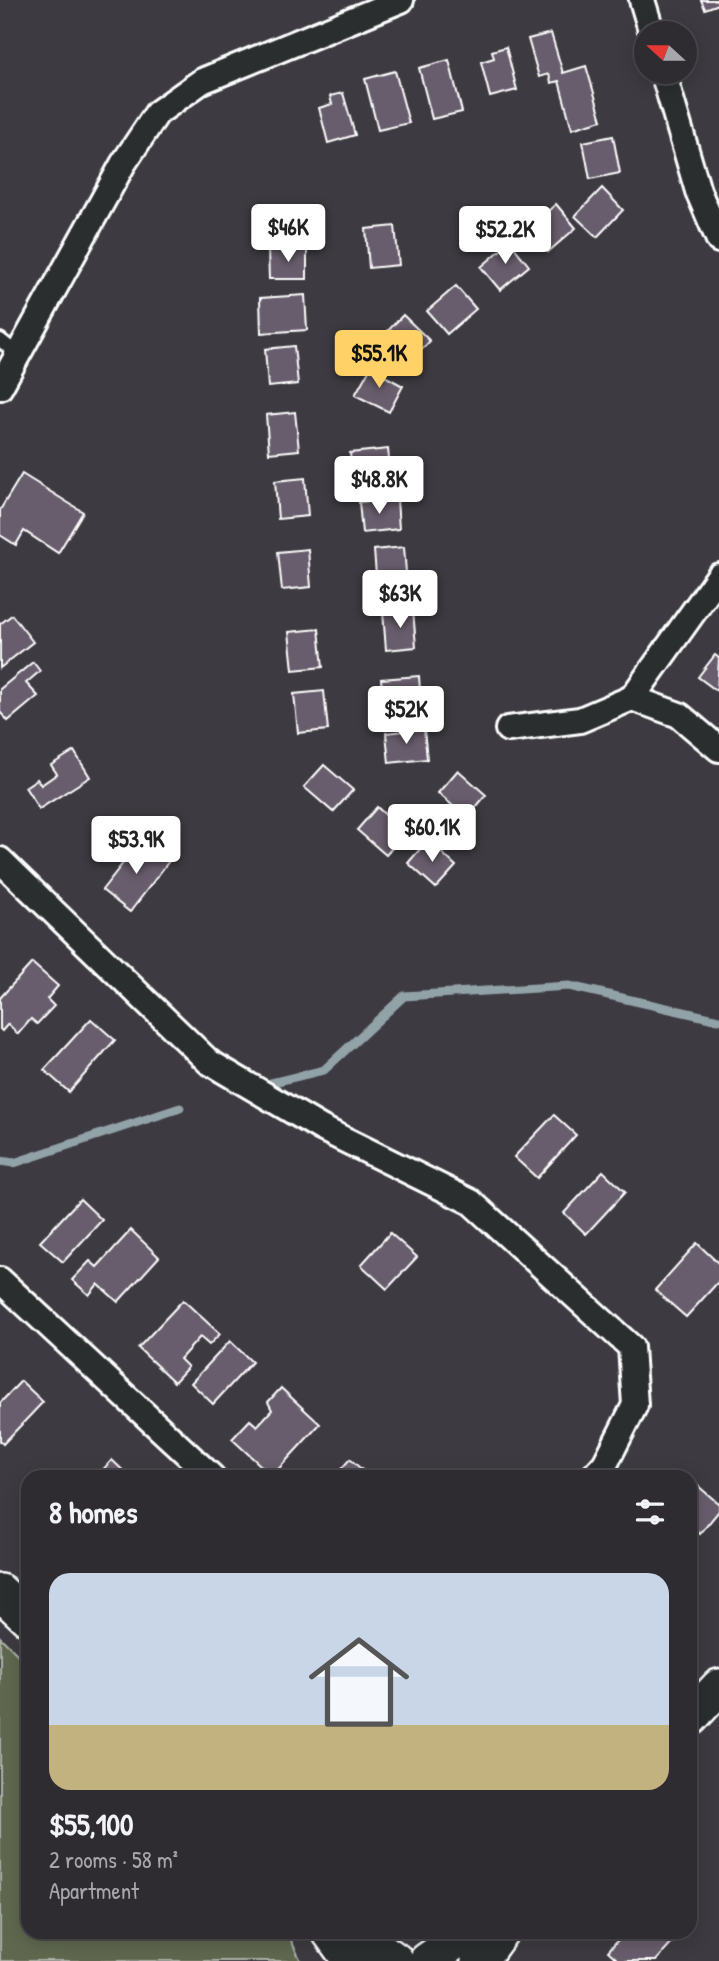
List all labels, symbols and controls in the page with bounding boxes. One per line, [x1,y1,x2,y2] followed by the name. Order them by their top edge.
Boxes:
[634,21,696,84] north arrow
[634,21,697,84] map controls
[247,204,329,264] pin: $46K
[448,206,562,266] pin: $52.2K
[267,211,309,242] text: $46K
[475,213,535,244] text: $52.2K
[322,330,436,390] pin: $55.1K
[351,337,407,368] text: $55.1K
[322,456,436,516] pin: $48.8K
[350,463,408,494] text: $48.8K
[359,570,441,630] pin: $63K
[378,577,422,608] text: $63K
[365,686,447,746] pin: $52K
[384,693,428,724] text: $52K
[375,804,489,864] pin: $60.1K
[404,811,460,842] text: $60.1K
[79,816,193,876] pin: $53.9K
[107,823,165,854] text: $53.9K
[49,1492,137,1532] text: 8 homes
[631,1493,669,1531] icon: filters
[296,1619,422,1745] icon: home
[49,1804,133,1844] text: $55,100
[49,1844,178,1875] text: 2 rooms · 58 m²
[49,1875,139,1906] text: Apartment

